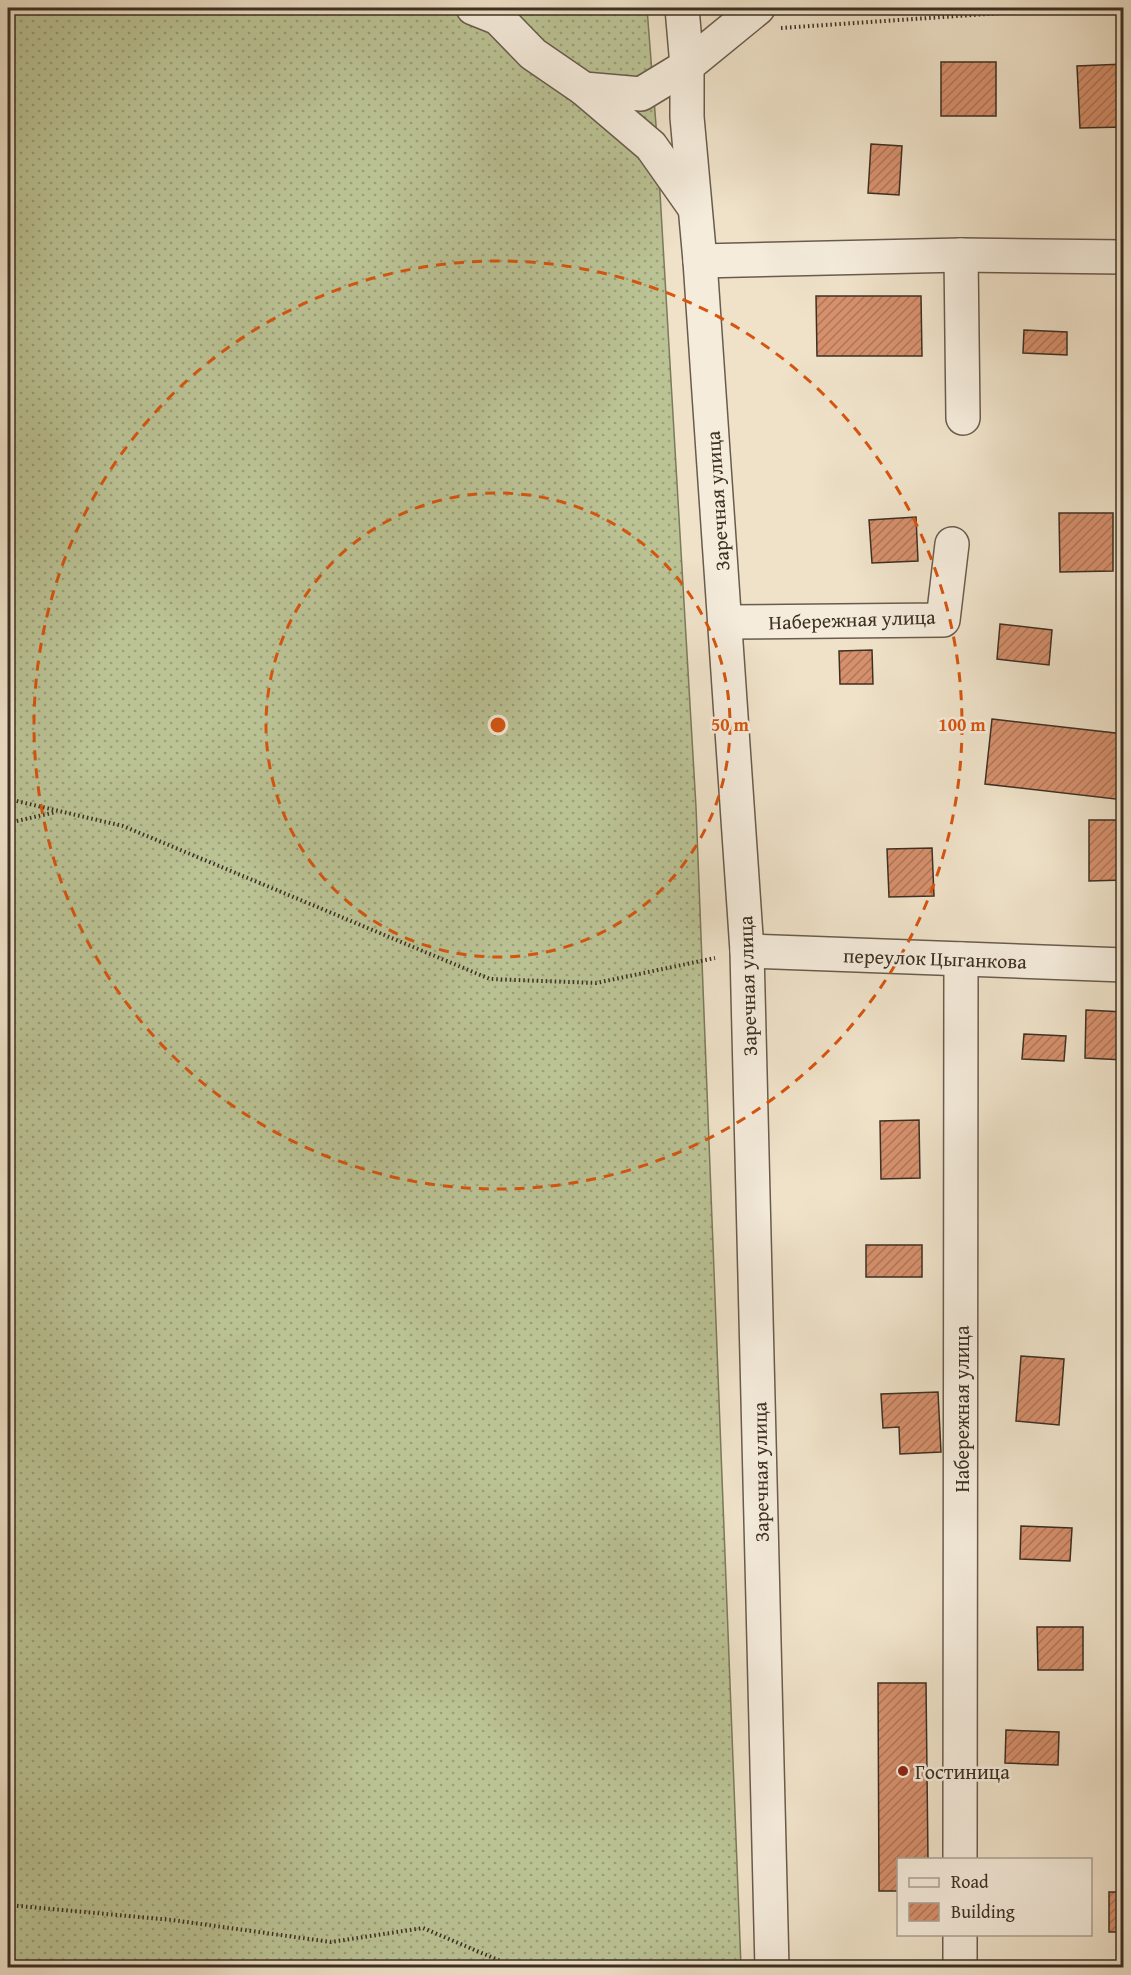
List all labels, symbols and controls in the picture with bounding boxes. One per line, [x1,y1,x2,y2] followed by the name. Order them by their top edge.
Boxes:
[698,429,736,572] street label: Заречная улица
[768,602,936,636] street label: Набережная улица
[711,711,750,738] text: 50 m
[938,711,986,738] text: 100 m
[488,715,508,735] centre of rings
[730,915,764,1057] street label: Заречная улица
[843,940,1028,976] street label: переулок Цыганкова
[947,1325,976,1492] street label: Набережная улица
[744,1401,776,1542] street label: Заречная улица
[915,1757,1010,1786] place label: Гостиница
[896,1764,910,1778] marker: Гостиница
[897,1858,1092,1936] legend
[951,1868,989,1895] text: Road
[951,1898,1015,1925] text: Building

